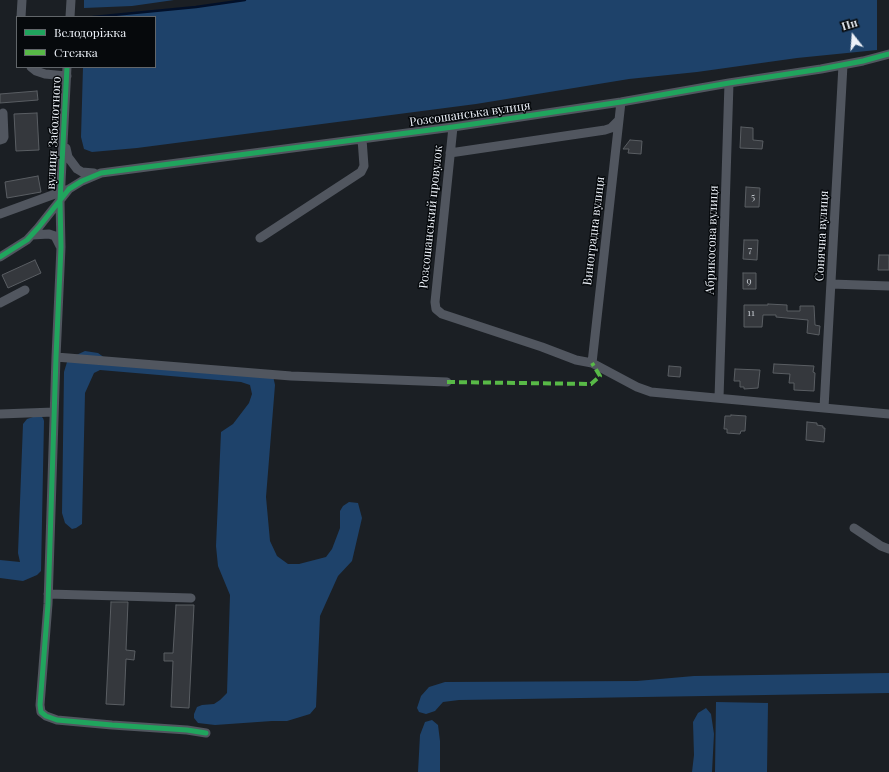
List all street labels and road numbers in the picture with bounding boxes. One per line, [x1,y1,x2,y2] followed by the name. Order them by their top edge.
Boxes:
[44,76,64,190] street label: вулиця Заболотного
[409,98,531,130] street label: Розсошанська вулиця
[416,145,446,289] street label: Розсошанський провулок
[580,176,608,286] street label: Виноградна вулиця
[703,185,721,295] street label: Абрикосова вулиця
[812,190,832,282] street label: Сонячна вулиця

